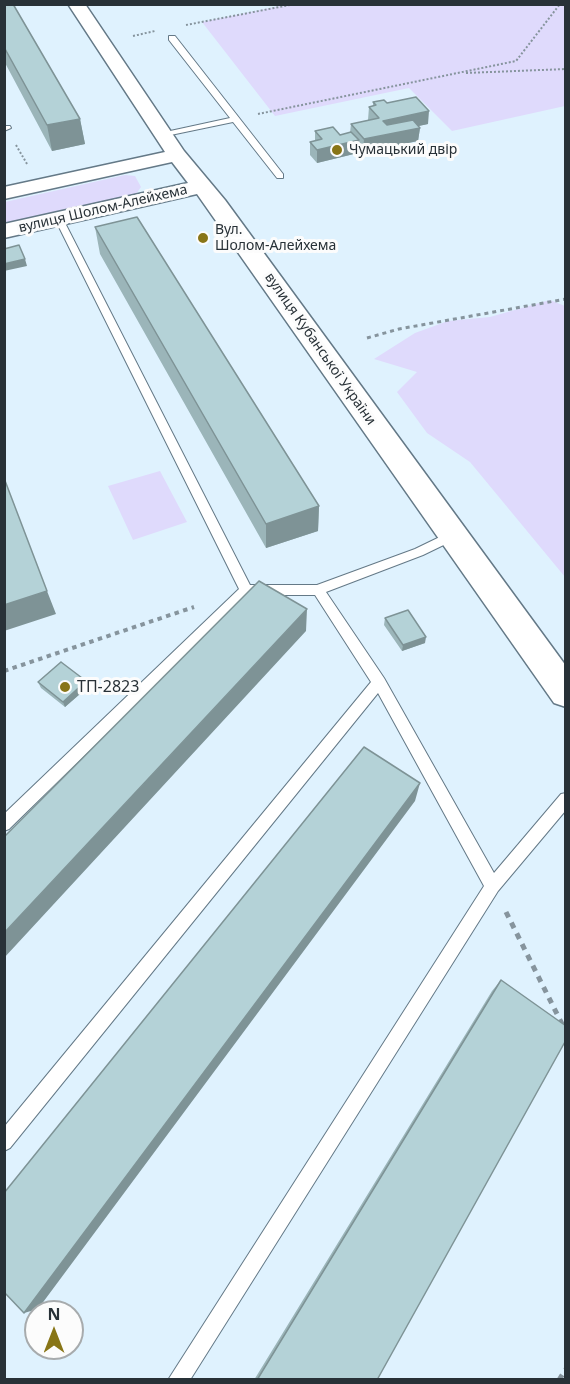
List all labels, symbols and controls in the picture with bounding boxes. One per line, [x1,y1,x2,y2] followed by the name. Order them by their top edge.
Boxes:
[349,142,457,158] place label: Чумацький двір
[330,143,344,157] marker: Чумацький двір
[17,181,189,237] street label: вулиця Шолом-Алейхема
[215,222,336,255] place label: Вул. Шолом-Алейхема
[196,231,210,245] marker: Вул. Шолом-Алейхема
[261,270,379,428] street label: вулиця Кубанської України
[77,677,139,697] place label: ТП-2823
[58,680,72,694] marker: ТП-2823
[24,1300,84,1360] north arrow
[47,1303,61,1325] text: N

